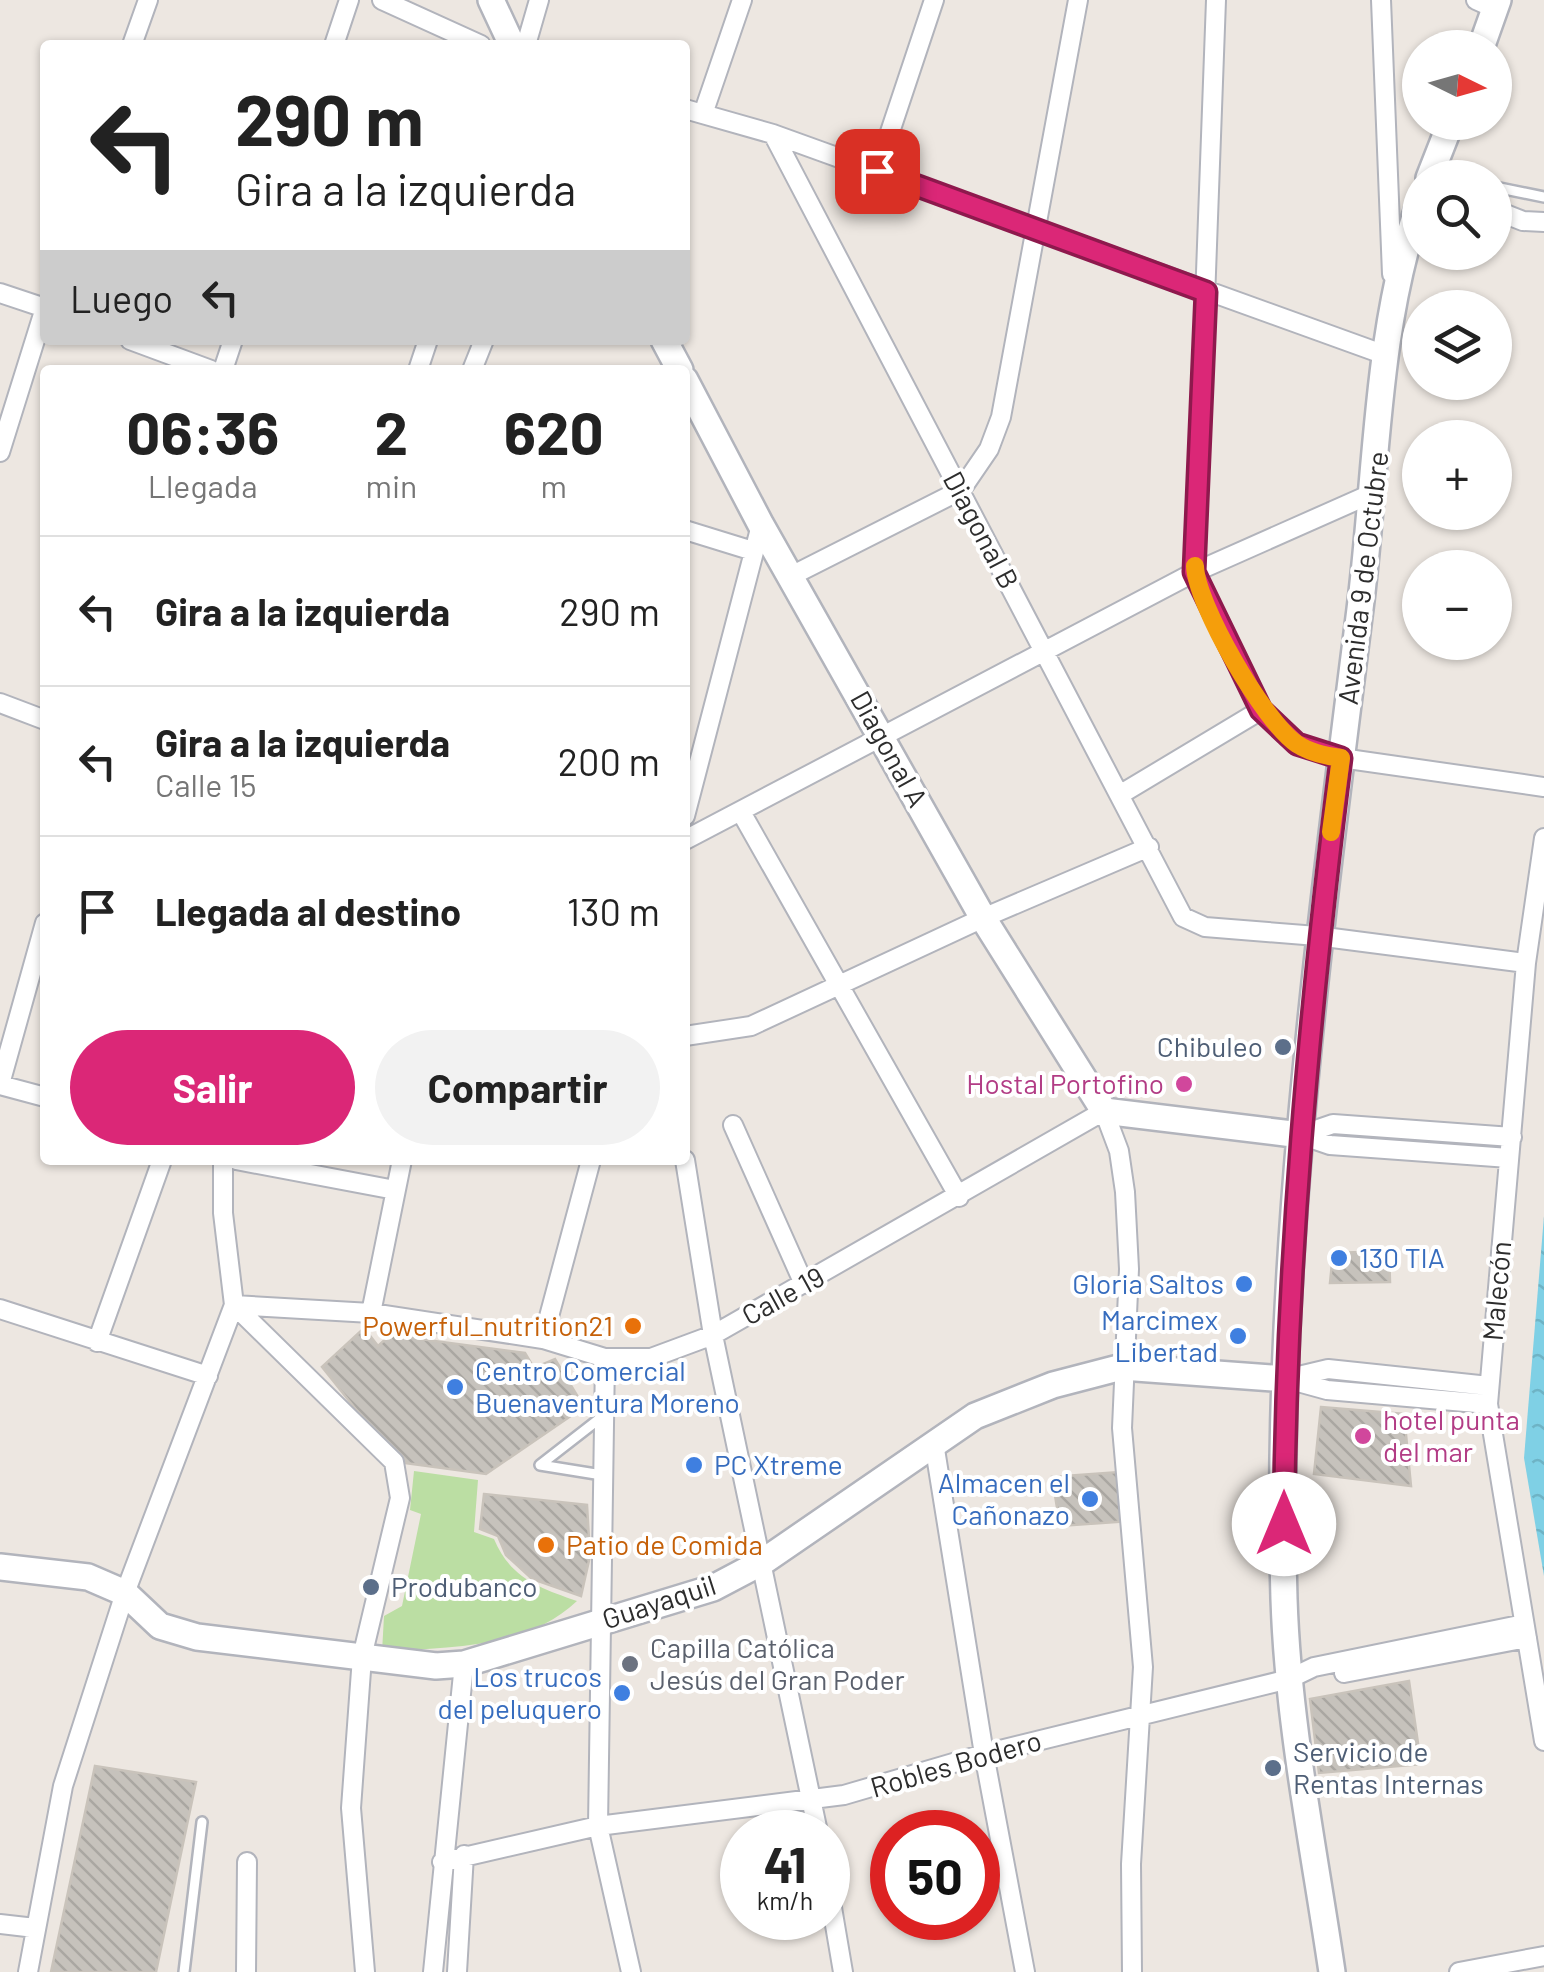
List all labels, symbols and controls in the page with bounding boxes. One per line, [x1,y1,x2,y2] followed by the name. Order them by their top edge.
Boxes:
[1402,30,1512,140] north arrow
[1402,30,1512,660] map controls
[235,76,424,160] text: 290 m
[70,80,200,210] icon: left
[835,129,920,214] pin
[850,144,905,199] icon: arrive
[1402,160,1512,270] button: search
[235,161,576,215] text: Gira a la izquierda
[193,270,248,325] icon: left
[70,275,173,321] text: Luego
[1402,290,1512,400] button: layers
[126,395,279,467] text: 06:36
[375,395,408,467] text: 2
[504,395,604,467] text: 620
[1402,420,1512,530] button: +
[1330,449,1394,706] street label: Avenida 9 de Octubre
[937,465,1027,594] street label: Diagonal B
[148,466,258,504] text: Llegada
[365,466,417,504] text: min
[540,466,567,504] text: m
[1402,550,1512,660] button: −
[70,584,125,639] icon: left
[155,588,450,634] text: Gira a la izquierda
[559,588,660,634] text: 290 m
[844,685,936,812] street label: Diagonal A
[155,719,450,765] text: Gira a la izquierda
[70,734,125,789] icon: left
[558,738,660,784] text: 200 m
[155,765,256,803] text: Calle 15
[70,884,125,939] icon: arrive
[155,888,461,934] text: Llegada al destino
[567,888,660,934] text: 130 m
[1157,1029,1263,1063] place label: Chibuleo
[70,1030,355,1145] button: Salir
[375,1030,660,1145] button: Compartir
[1272,1036,1294,1058] marker: Chibuleo
[966,1066,1164,1100] place label: Hostal Portofino
[1173,1073,1195,1095] marker: Hostal Portofino
[1475,1239,1517,1342] street label: Malecón
[1359,1240,1445,1274] place label: 130 TIA
[1328,1247,1350,1269] marker: 130 TIA
[735,1259,830,1332] street label: Calle 19
[1072,1266,1224,1300] place label: Gloria Saltos
[1233,1273,1255,1295] marker: Gloria Saltos
[1101,1302,1218,1368] place label: Marcimex Libertad
[362,1308,613,1342] place label: Powerful_nutrition21
[622,1315,644,1337] marker: Powerful_nutrition21
[1227,1325,1249,1347] marker: Marcimex Libertad
[475,1353,740,1419] place label: Centro Comercial Buenaventura Moreno
[444,1376,466,1398] marker: Centro Comercial Buenaventura Moreno
[1383,1402,1520,1468] place label: hotel punta del mar
[1352,1425,1374,1447] marker: hotel punta del mar
[714,1447,843,1481] place label: PC Xtreme
[683,1454,705,1476] marker: PC Xtreme
[938,1465,1070,1531] place label: Almacen el Cañonazo
[1232,1472,1336,1576] position arrow
[1079,1488,1101,1510] marker: Almacen el Cañonazo
[566,1527,763,1561] place label: Patio de Comida
[535,1534,557,1556] marker: Patio de Comida
[598,1567,720,1635] street label: Guayaquil
[391,1569,537,1603] place label: Produbanco
[360,1576,382,1598] marker: Produbanco
[650,1630,905,1696] place label: Capilla Católica Jesús del Gran Poder
[619,1653,641,1675] marker: Capilla Católica Jesús del Gran Poder
[437,1659,602,1725] place label: Los trucos del peluquero
[611,1682,633,1704] marker: Los trucos del peluquero
[866,1722,1045,1804] street label: Robles Bodero
[1293,1734,1484,1800] place label: Servicio de Rentas Internas
[1262,1757,1284,1779] marker: Servicio de Rentas Internas
[870,1810,1000,1940] speed limit sign: 50
[763,1833,807,1893] text: 41
[757,1885,813,1915] text: km/h

